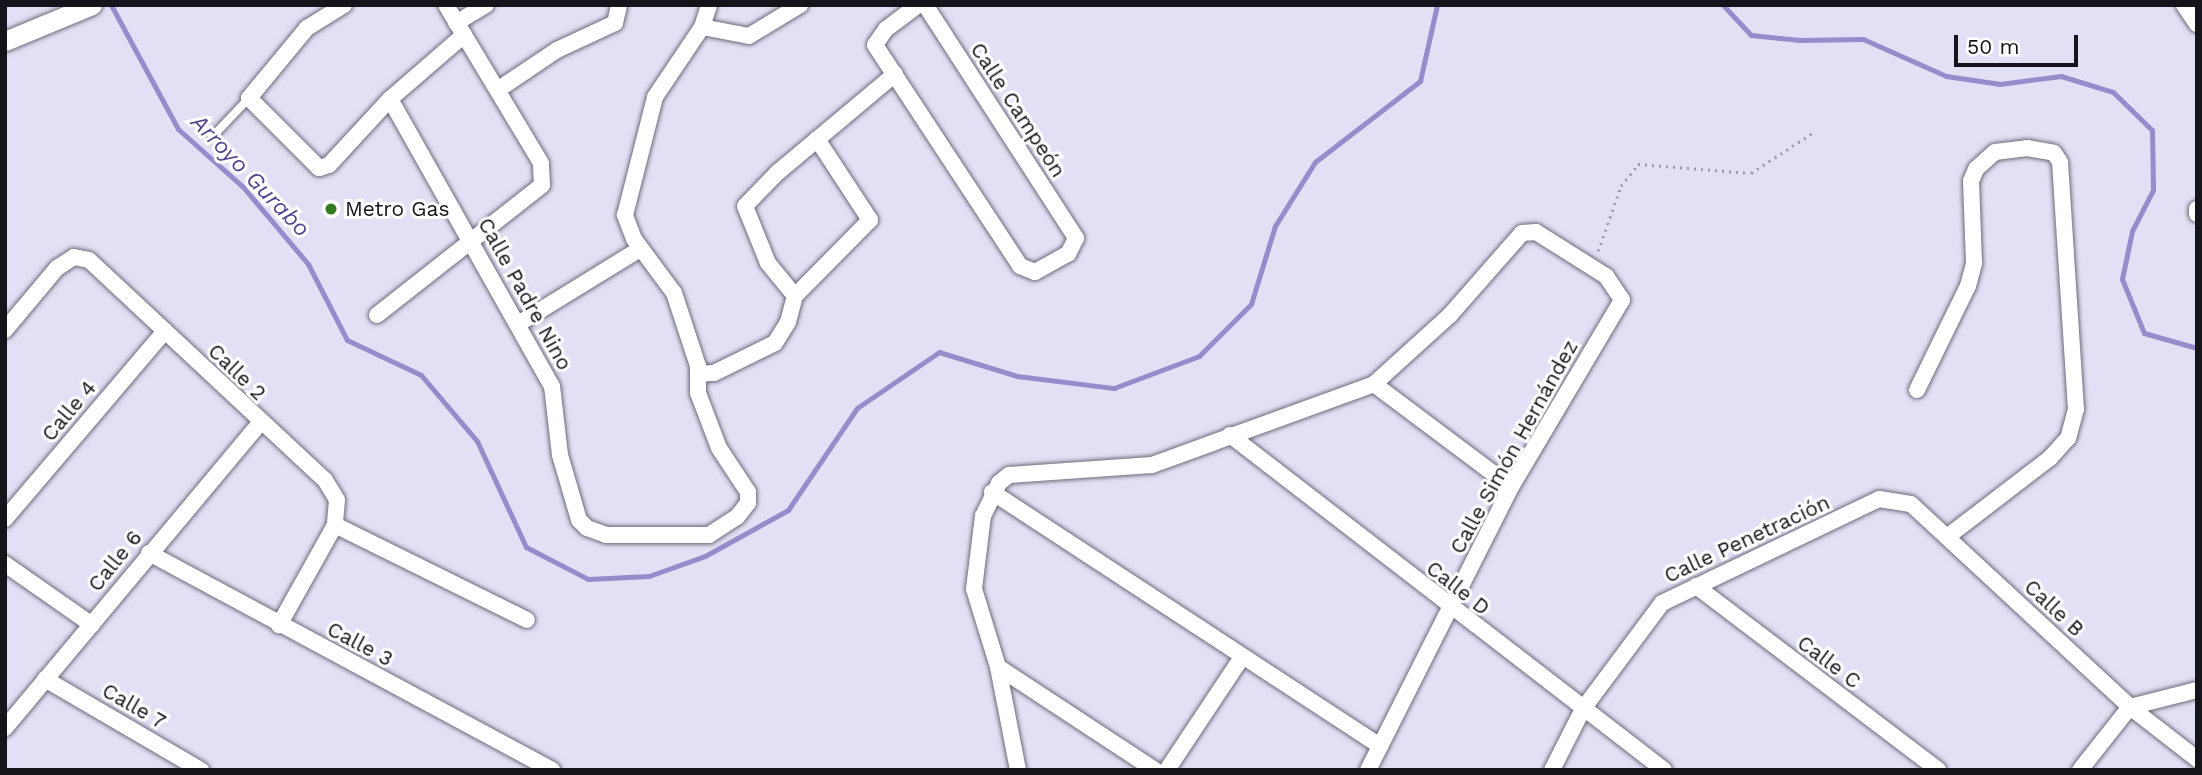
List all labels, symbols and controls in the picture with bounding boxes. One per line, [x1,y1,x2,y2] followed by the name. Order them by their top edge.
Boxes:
[1957,21,2081,65] scale bar
[1967,34,2019,59] text: 50 m
[965,38,1071,182] street label: Calle Campeón
[185,109,315,243] water label: Arroyo Gurabo
[345,196,450,222] place label: Metro Gas
[323,201,339,217] marker: Metro Gas
[473,213,577,375] street label: Calle Padre Nino
[1445,336,1583,558] street label: Calle Simón Hernández
[203,338,271,406] street label: Calle 2
[36,376,102,446] street label: Calle 4
[1660,490,1834,588] street label: Calle Penetración
[83,525,147,597] street label: Calle 6
[1421,555,1495,621] street label: Calle D
[2019,574,2089,642] street label: Calle B
[323,616,397,672] street label: Calle 3
[1792,630,1866,694] street label: Calle C
[97,678,171,734] street label: Calle 7

